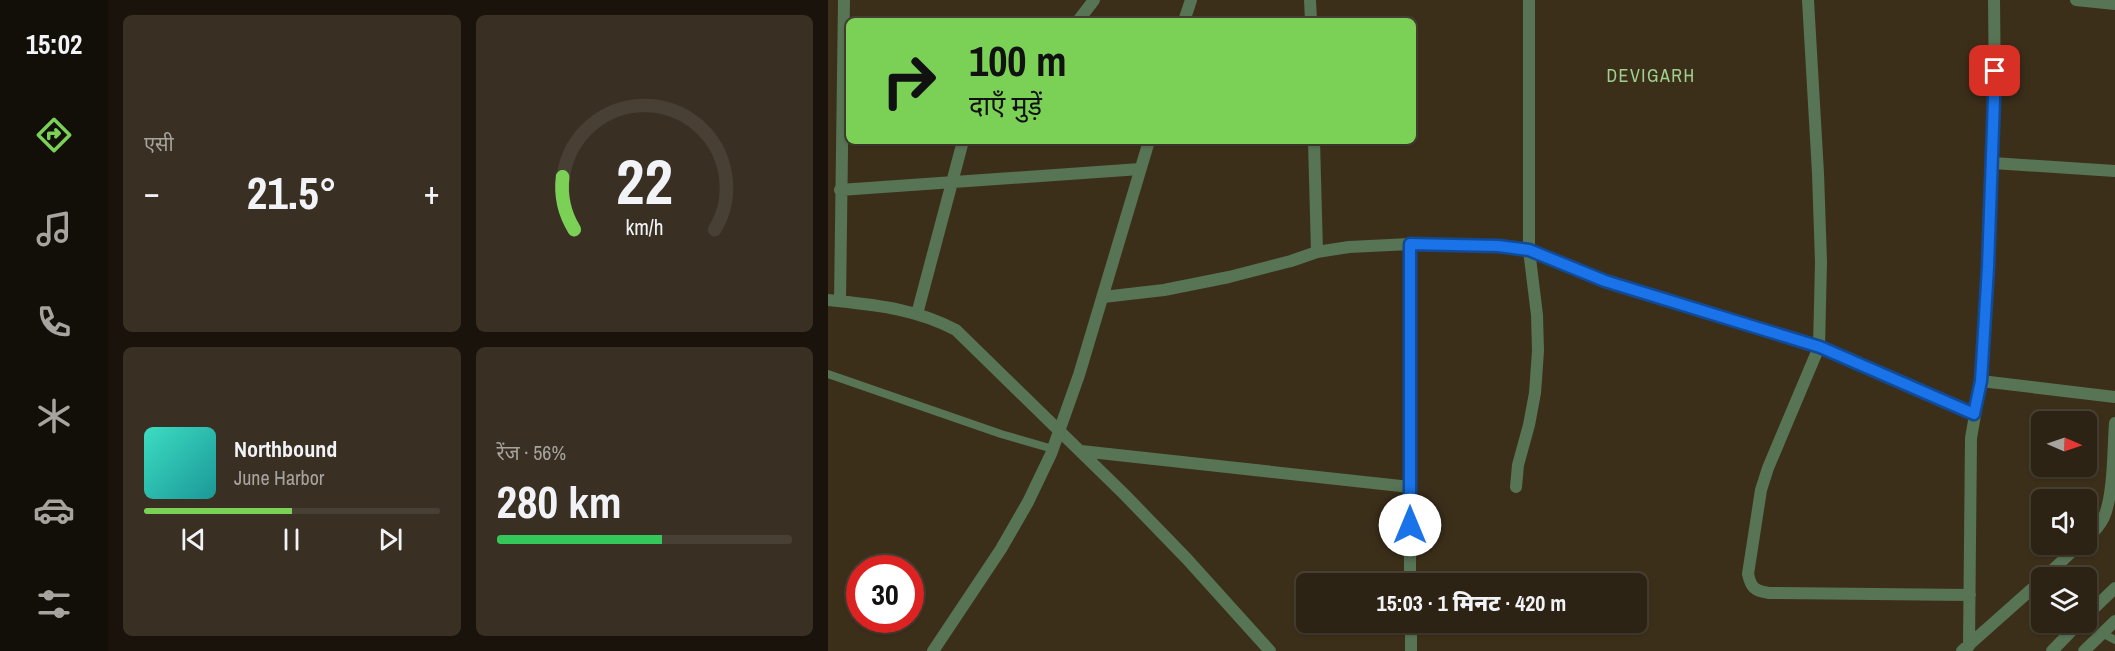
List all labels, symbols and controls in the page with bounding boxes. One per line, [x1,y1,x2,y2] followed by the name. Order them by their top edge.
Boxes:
[26,26,82,62] text: 15:02
[969,33,1067,89] text: 100 m
[870,42,948,120] icon: right
[1969,45,2020,96] pin
[1978,54,2011,87] icon: arrive
[1606,63,1696,88] district label: DEVIGARH
[969,87,1042,123] text: दाएँ मुड़ें
[33,114,75,156] icon: directions
[144,130,174,157] text: एसी
[616,139,673,223] text: 22
[247,162,337,223] text: 21.5°
[144,170,160,214] text: −
[424,170,439,214] text: +
[33,208,75,250] icon: music
[625,214,663,243] text: km/h
[33,301,75,343] icon: phone
[33,395,75,437] icon: climate
[2031,411,2097,477] north arrow
[2031,411,2097,633] map controls
[234,434,337,464] text: Northbound
[497,439,566,466] text: रेंज · 56%
[234,464,324,491] text: June Harbor
[497,471,622,532] text: 280 km
[33,489,75,531] icon: car
[2031,489,2097,555] button: sound
[1378,493,1442,557] position arrow
[177,523,210,556] icon: previous
[275,523,308,556] icon: pause
[374,523,407,556] icon: next
[846,555,924,633] speed limit sign: 30
[2031,567,2097,633] button: layers
[33,583,75,625] icon: filters
[1377,588,1566,618] text: 15:03 · 1 मिनट · 420 m

